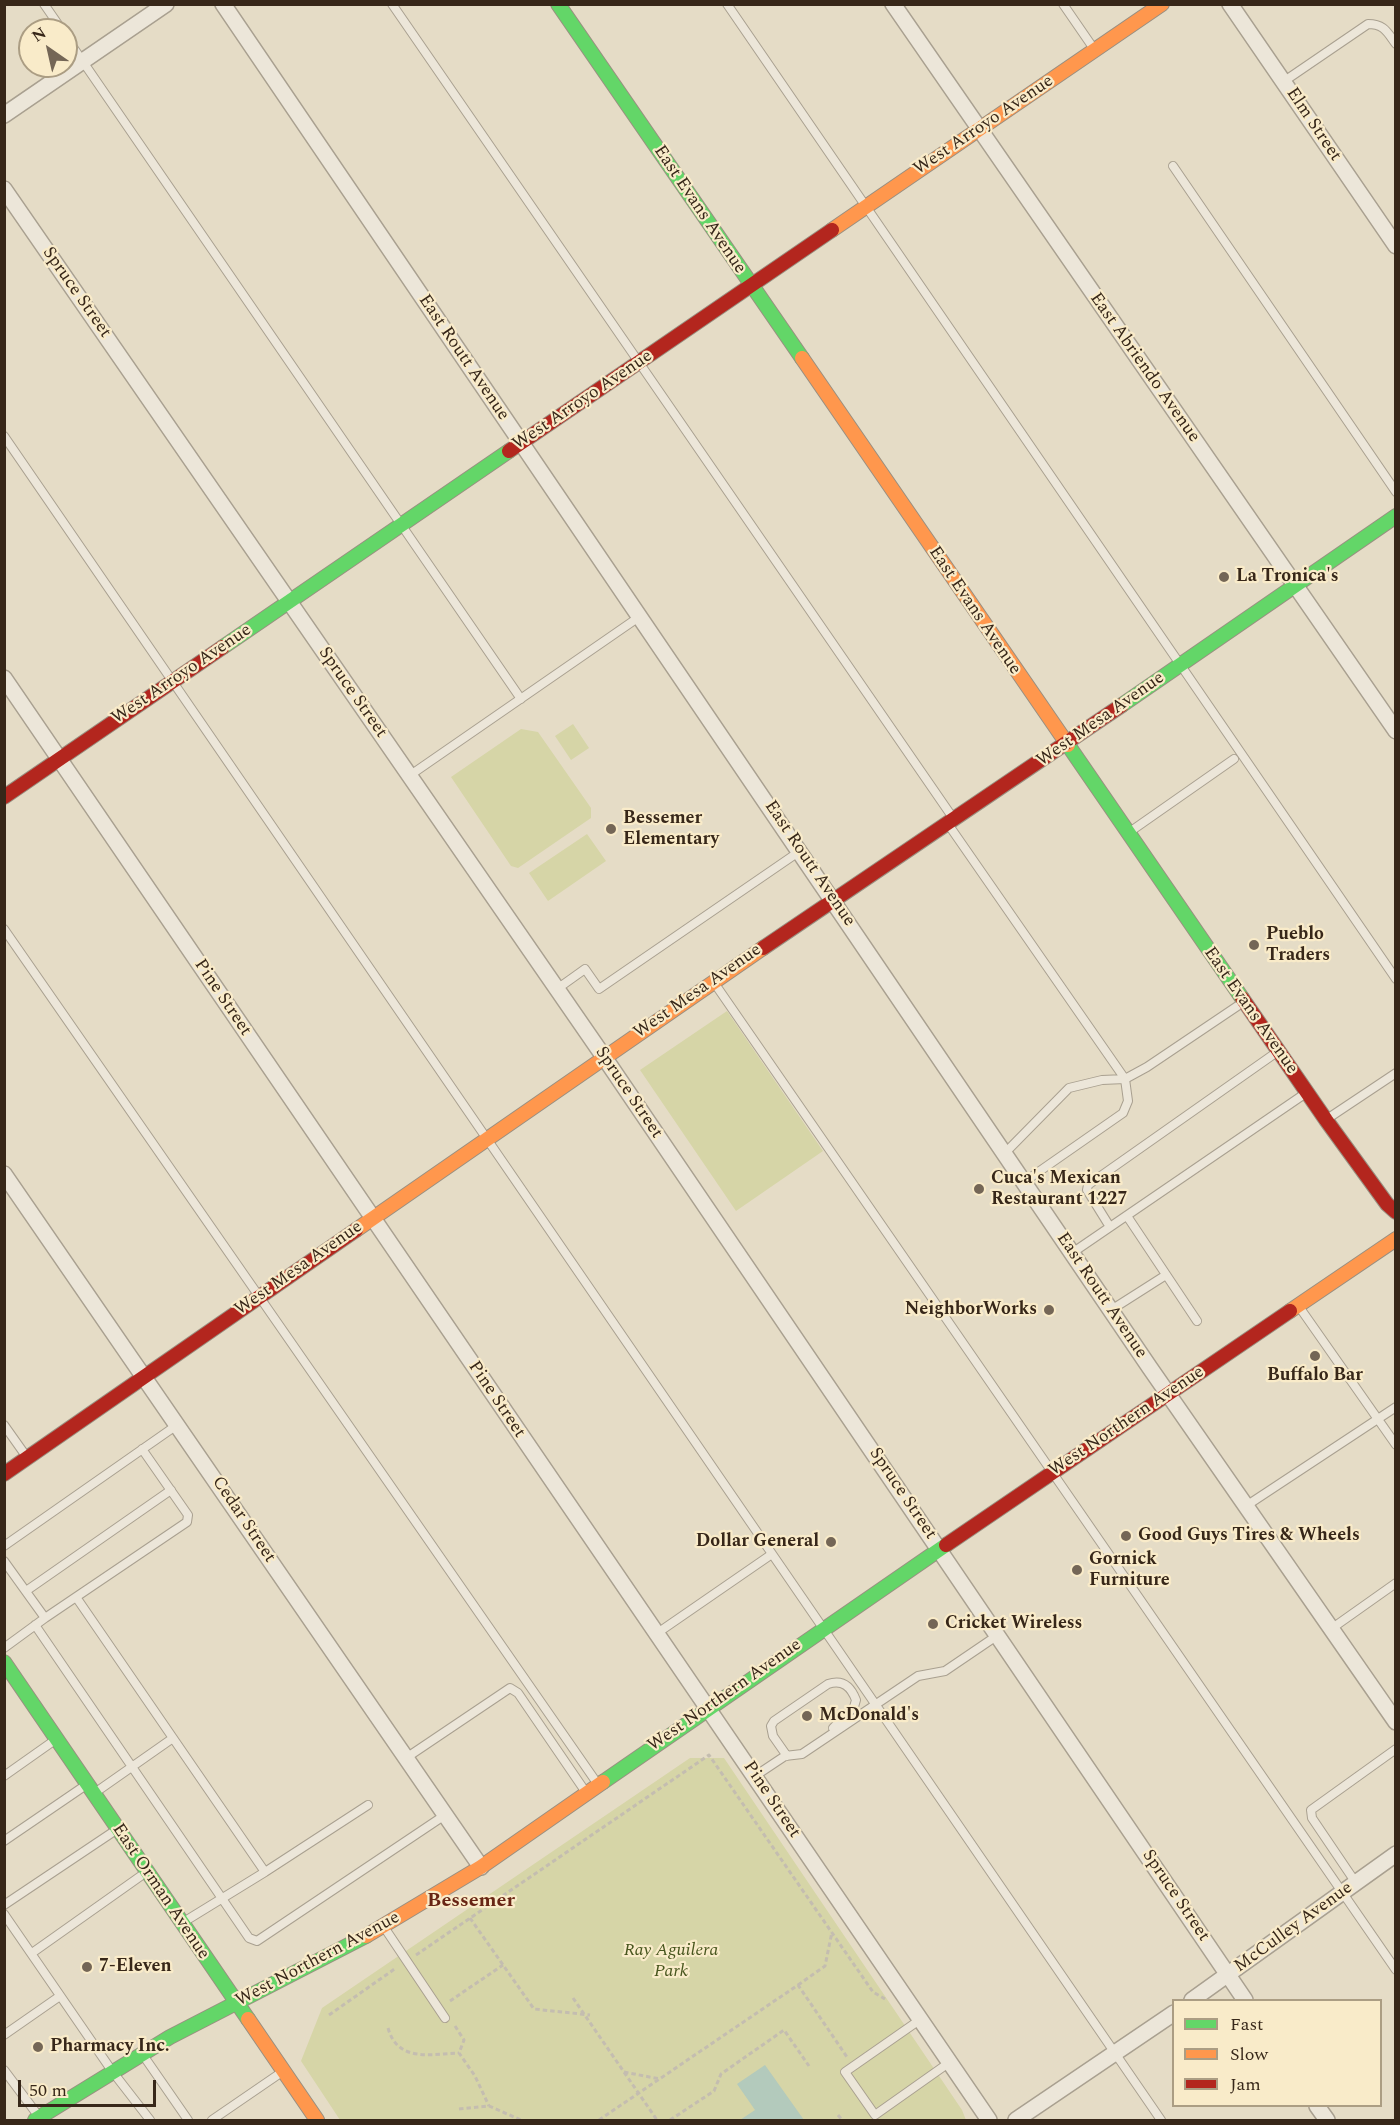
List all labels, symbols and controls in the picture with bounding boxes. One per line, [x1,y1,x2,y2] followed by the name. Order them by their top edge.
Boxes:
[18,18,78,78] north arrow
[27,21,51,48] text: N
[910,71,1058,181] street label: West Arroyo Avenue
[1280,84,1346,166] street label: Elm Street
[648,142,750,278] street label: East Evans Avenue
[37,243,115,343] street label: Spruce Street
[1084,289,1204,447] street label: East Abriendo Avenue
[413,291,513,425] street label: East Routt Avenue
[509,346,657,456] street label: West Arroyo Avenue
[923,543,1025,679] street label: East Evans Avenue
[1236,566,1339,588] place label: La Tronica's
[1217,570,1231,584] marker: La Tronica's
[108,620,256,730] street label: West Arroyo Avenue
[313,643,391,743] street label: Spruce Street
[1033,668,1169,772] street label: West Mesa Avenue
[759,797,859,931] street label: East Routt Avenue
[623,808,719,850] place label: Bessemer Elementary
[604,822,618,836] marker: Bessemer Elementary
[1266,924,1330,966] place label: Pueblo Traders
[1247,938,1261,952] marker: Pueblo Traders
[630,940,766,1044] street label: West Mesa Avenue
[1198,943,1302,1079] street label: East Evans Avenue
[188,955,256,1041] street label: Pine Street
[589,1043,667,1143] street label: Spruce Street
[991,1168,1127,1210] place label: Cuca's Mexican Restaurant 1227
[972,1182,986,1196] marker: Cuca's Mexican Restaurant 1227
[231,1217,367,1321] street label: West Mesa Avenue
[1051,1229,1151,1363] street label: East Routt Avenue
[905,1299,1037,1321] place label: NeighborWorks
[1042,1303,1056,1317] marker: NeighborWorks
[1308,1349,1322,1363] marker: Buffalo Bar
[462,1357,530,1443] street label: Pine Street
[1045,1362,1209,1482] street label: West Northern Avenue
[1267,1365,1363,1387] place label: Buffalo Bar
[863,1444,941,1544] street label: Spruce Street
[206,1473,280,1567] street label: Cedar Street
[1138,1525,1360,1547] place label: Good Guys Tires & Wheels
[1119,1529,1133,1543] marker: Good Guys Tires & Wheels
[696,1531,819,1553] place label: Dollar General
[824,1535,838,1549] marker: Dollar General
[1089,1549,1170,1592] place label: Gornick Furniture
[1070,1563,1084,1577] marker: Gornick Furniture
[945,1613,1082,1635] place label: Cricket Wireless
[926,1617,940,1631] marker: Cricket Wireless
[644,1635,806,1757] street label: West Northern Avenue
[819,1705,919,1727] place label: McDonald's
[800,1709,814,1723] marker: McDonald's
[737,1757,805,1843] street label: Pine Street
[107,1820,213,1964] street label: East Orman Avenue
[1136,1846,1214,1946] street label: Spruce Street
[1231,1878,1357,1978] street label: McCulley Avenue
[427,1890,515,1914] district label: Bessemer
[232,1908,404,2012] street label: West Northern Avenue
[624,1940,718,1982] park label: Ray Aguilera Park
[99,1956,172,1978] place label: 7-Eleven
[80,1960,94,1974] marker: 7-Eleven
[1172,1999,1382,2107] legend
[1230,2011,1263,2038] text: Fast
[50,2036,170,2058] place label: Pharmacy Inc.
[31,2040,45,2054] marker: Pharmacy Inc.
[1230,2041,1268,2068] text: Slow
[21,2068,159,2106] scale bar
[1230,2071,1261,2098] text: Jam
[29,2077,67,2104] text: 50 m

